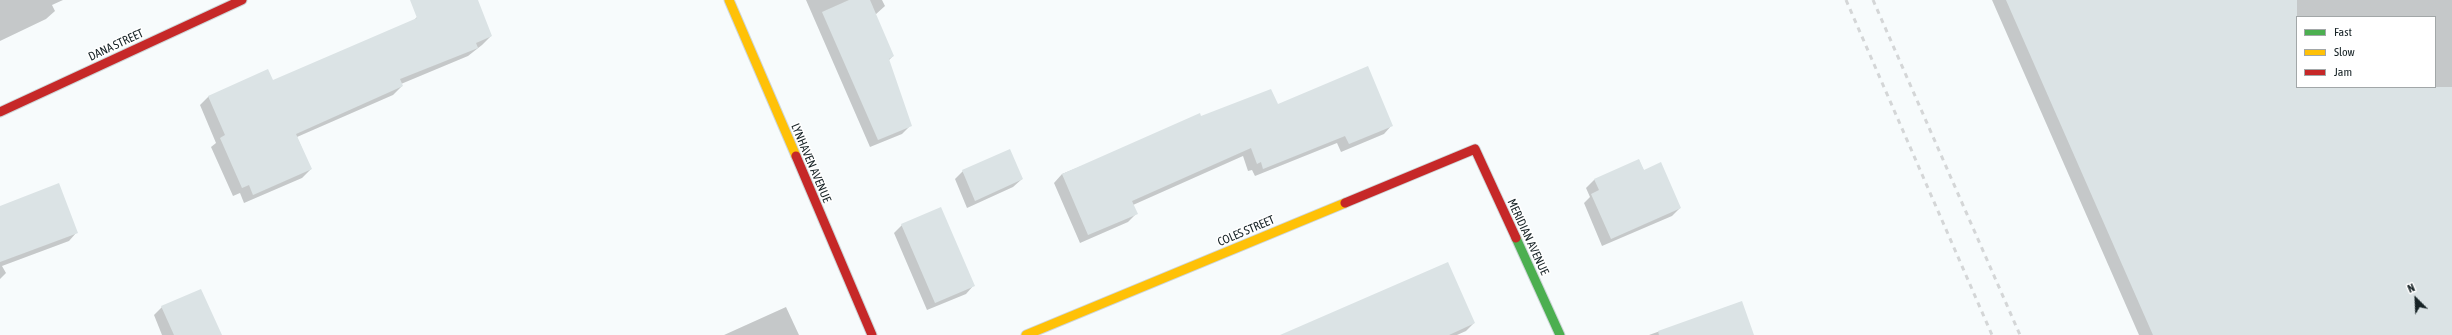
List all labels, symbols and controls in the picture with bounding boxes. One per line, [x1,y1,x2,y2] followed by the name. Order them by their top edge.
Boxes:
[2296,16,2436,88] legend
[2334,25,2352,39] text: Fast
[86,26,146,64] street label: DANA STREET
[2334,45,2355,59] text: Slow
[2334,65,2352,79] text: Jam
[788,121,834,205] street label: LYNHAVEN AVENUE
[1504,197,1552,277] street label: MERIDIAN AVENUE
[1215,213,1277,249] street label: COLES STREET
[2396,279,2436,319] north arrow
[2406,281,2417,295] text: N

